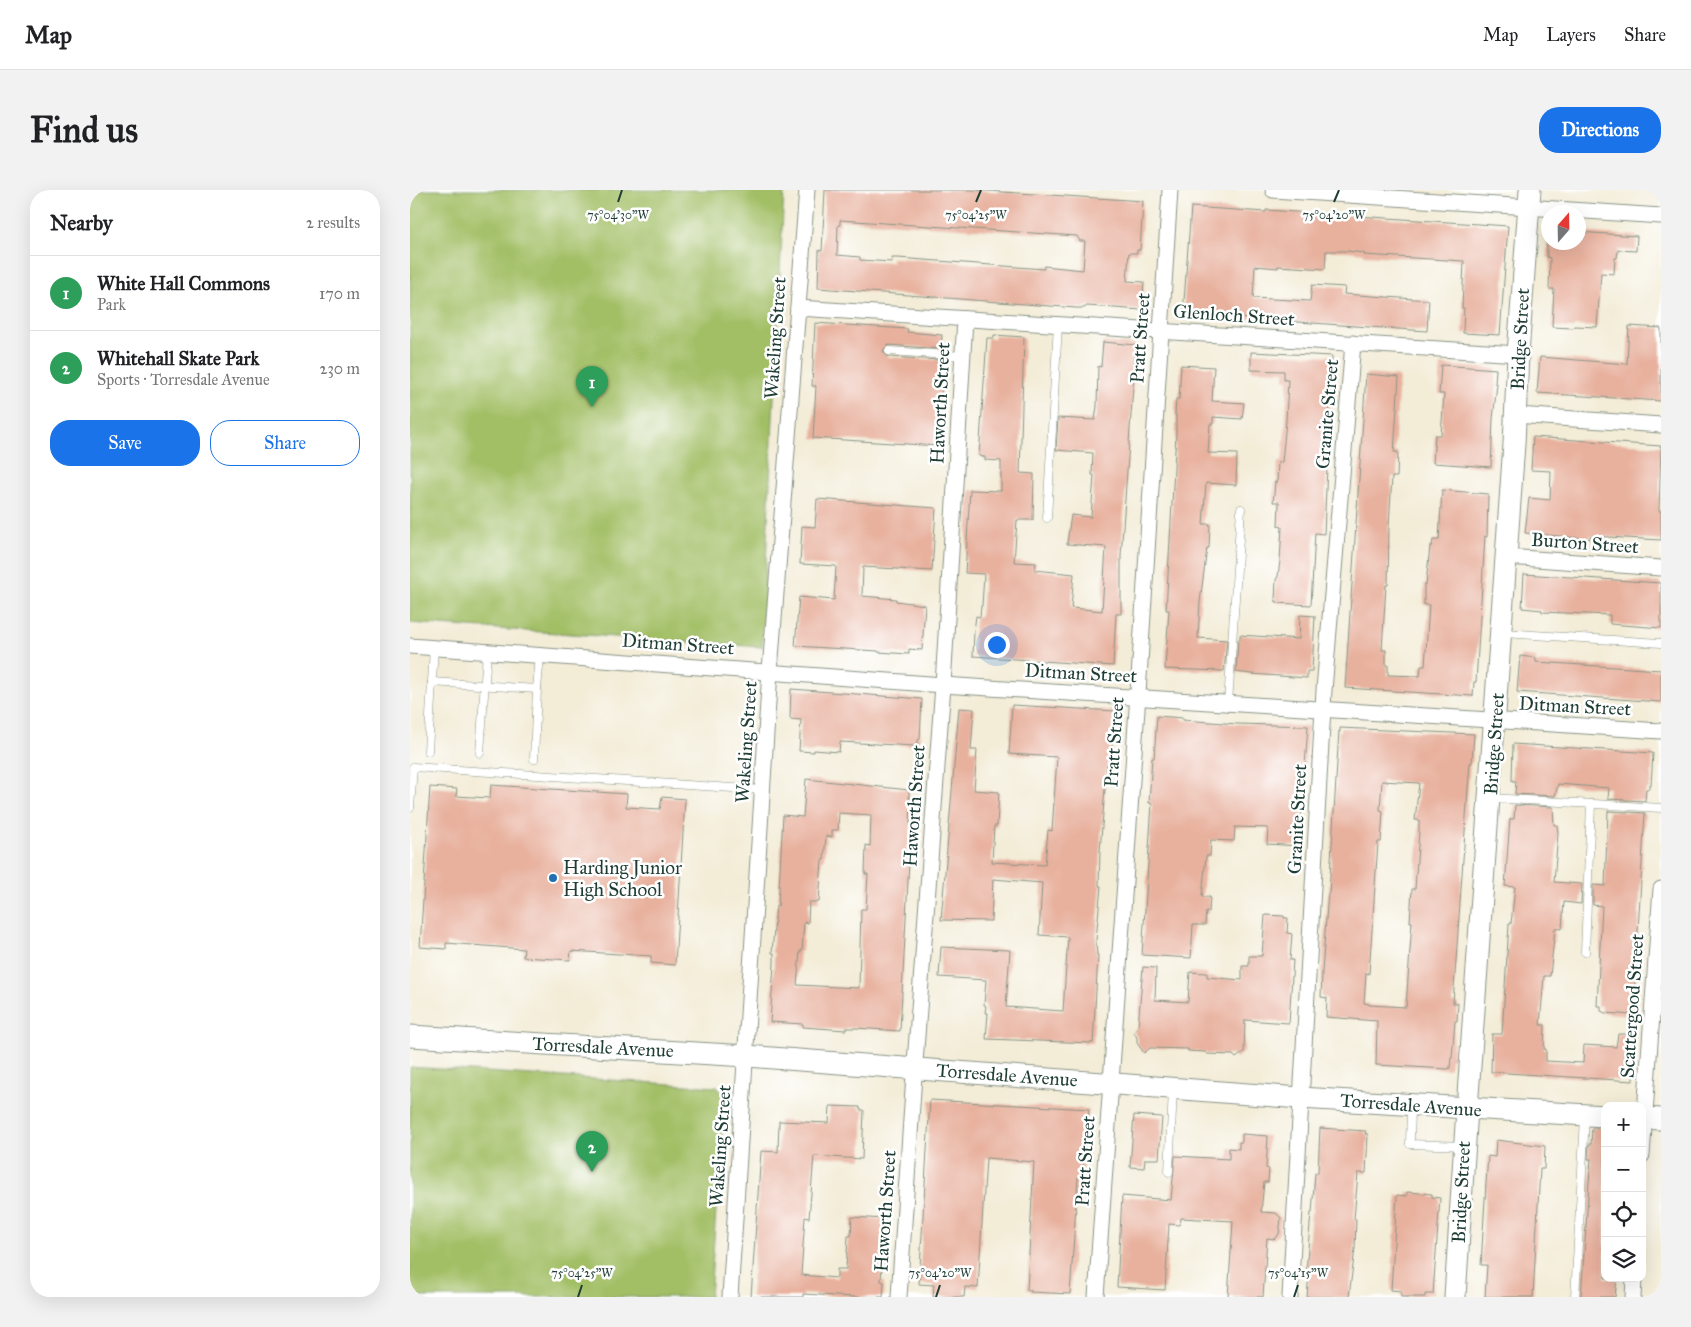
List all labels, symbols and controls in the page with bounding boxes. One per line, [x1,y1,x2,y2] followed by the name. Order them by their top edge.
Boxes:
[25,20,72,50] text: Map
[1483,24,1518,46] text: Map
[1546,24,1596,46] text: Layers
[1624,24,1666,46] text: Share
[1539,107,1661,153] button: Directions
[30,109,138,152] text: Find us
[1541,205,1586,250] north arrow
[587,208,649,222] text: 75°04'30"W
[945,208,1007,222] text: 75°04'25"W
[1303,208,1366,222] text: 75°04'20"W
[50,210,113,236] text: Nearby
[306,213,360,232] text: 2 results
[97,272,270,295] text: White Hall Commons
[759,276,792,400] street label: Wakeling Street
[63,284,69,303] text: 1
[319,284,360,303] text: 170 m
[1506,287,1535,391] street label: Bridge Street
[1125,292,1155,384] street label: Pratt Street
[97,295,126,314] text: Park
[1172,299,1296,331] street label: Glenloch Street
[925,341,955,465] street label: Haworth Street
[97,347,259,370] text: Whitehall Skate Park
[1311,358,1343,470] street label: Granite Street
[62,359,70,378] text: 2
[320,359,360,378] text: 230 m
[576,366,608,407] pin: 1
[97,370,270,389] text: Sports · Torresdale Avenue
[50,420,200,466] button: Save
[210,420,360,466] button: Share
[1530,528,1640,558] street label: Burton Street
[621,629,735,659] street label: Ditman Street
[984,632,1010,658] your location
[1024,659,1138,687] street label: Ditman Street
[730,680,763,804] street label: Wakeling Street
[1479,692,1510,796] street label: Bridge Street
[1518,692,1632,720] street label: Ditman Street
[1099,696,1129,788] street label: Pratt Street
[898,744,930,868] street label: Haworth Street
[1283,763,1311,875] street label: Granite Street
[563,856,683,902] place label: Harding Junior High School
[547,872,559,884] marker: Harding Junior High School
[1615,933,1650,1079] street label: Scattergood Street
[532,1032,674,1062] street label: Torresdale Avenue
[935,1059,1079,1091] street label: Torresdale Avenue
[704,1084,737,1208] street label: Wakeling Street
[1339,1089,1483,1121] street label: Torresdale Avenue
[1601,1102,1646,1282] map controls
[1601,1102,1646,1147] button: +
[1070,1115,1100,1207] street label: Pratt Street
[576,1131,608,1172] pin: 2
[1447,1140,1476,1244] street label: Bridge Street
[1601,1147,1646,1192] button: −
[869,1149,901,1273] street label: Haworth Street
[1601,1192,1646,1237] button: locate
[1601,1237,1646,1282] button: layers
[551,1266,613,1280] text: 75°04'25"W
[909,1266,972,1280] text: 75°04'20"W
[1268,1266,1329,1280] text: 75°04'15"W

